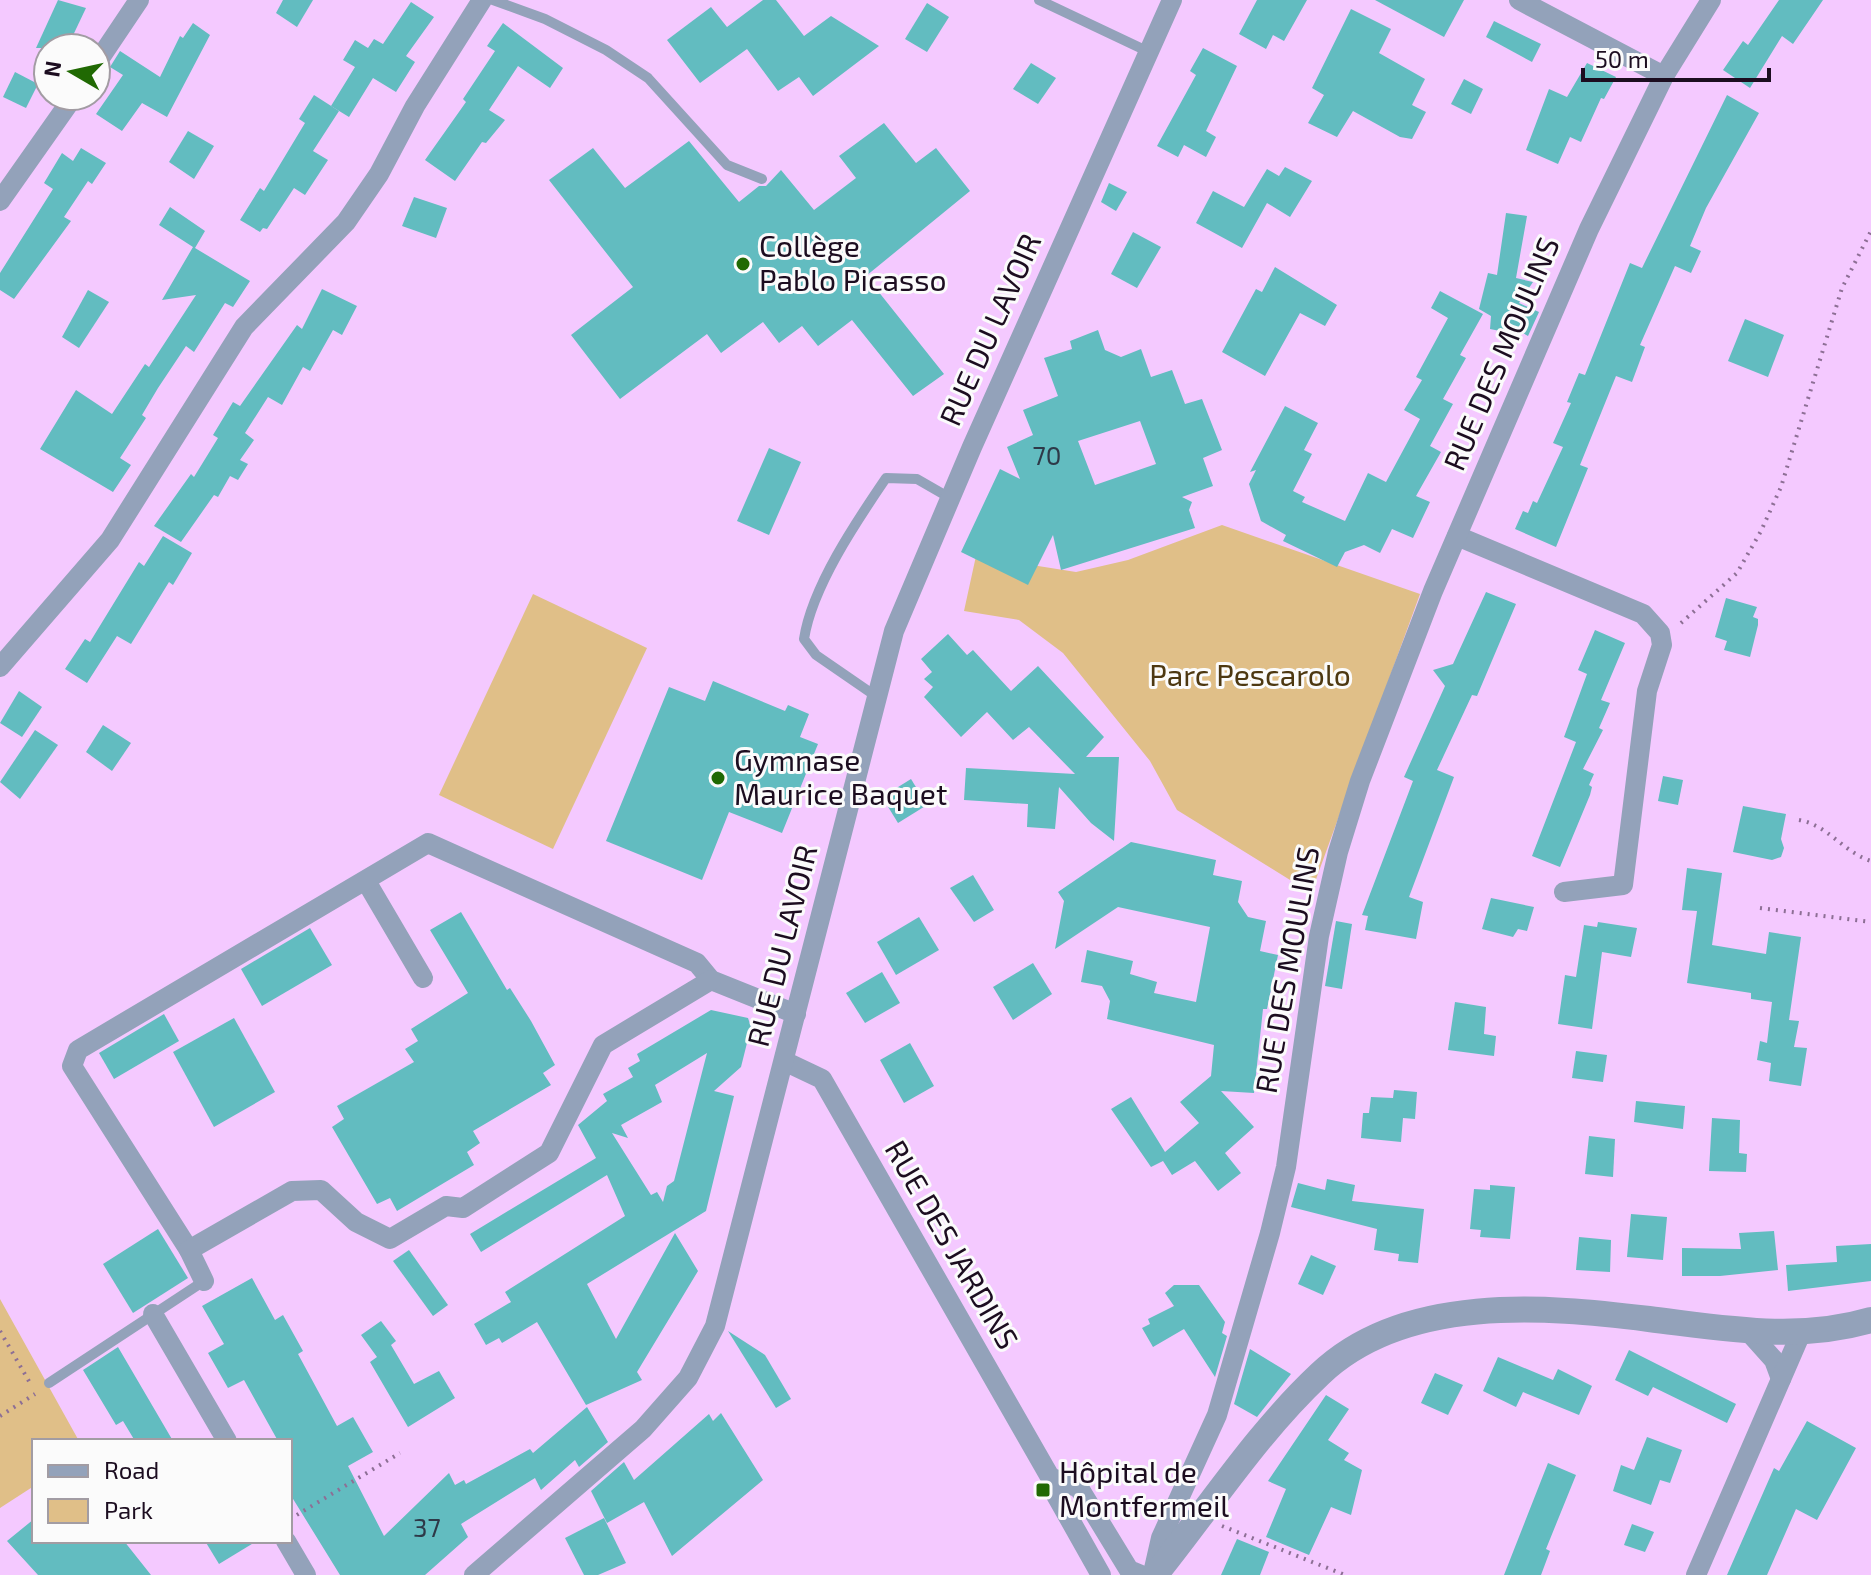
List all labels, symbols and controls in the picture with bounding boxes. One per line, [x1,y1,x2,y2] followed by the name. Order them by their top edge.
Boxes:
[32,32,112,112] north arrow
[1583,32,1769,82] scale bar
[1595,44,1649,73] text: 50 m
[37,59,65,79] text: N
[759,227,947,297] place label: Collège Pablo Picasso
[931,228,1048,431] street label: RUE DU LAVOIR
[1435,231,1566,475] street label: RUE DES MOULINS
[734,255,752,273] marker: Collège Pablo Picasso
[1033,439,1062,470] house number: 70
[1149,656,1351,692] park label: Parc Pescarolo
[734,741,947,811] place label: Gymnase Maurice Baquet
[709,769,727,787] marker: Gymnase Maurice Baquet
[739,841,823,1050] street label: RUE DU LAVOIR
[1247,844,1325,1096] street label: RUE DES MOULINS
[878,1133,1027,1355] street label: RUE DES JARDINS
[32,1439,292,1543] legend
[1059,1453,1229,1523] place label: Hôpital de Montfermeil
[104,1455,159,1484] text: Road
[1034,1481,1052,1499] marker: Hôpital de Montfermeil
[104,1495,153,1524] text: Park
[413,1511,441,1542] house number: 37

